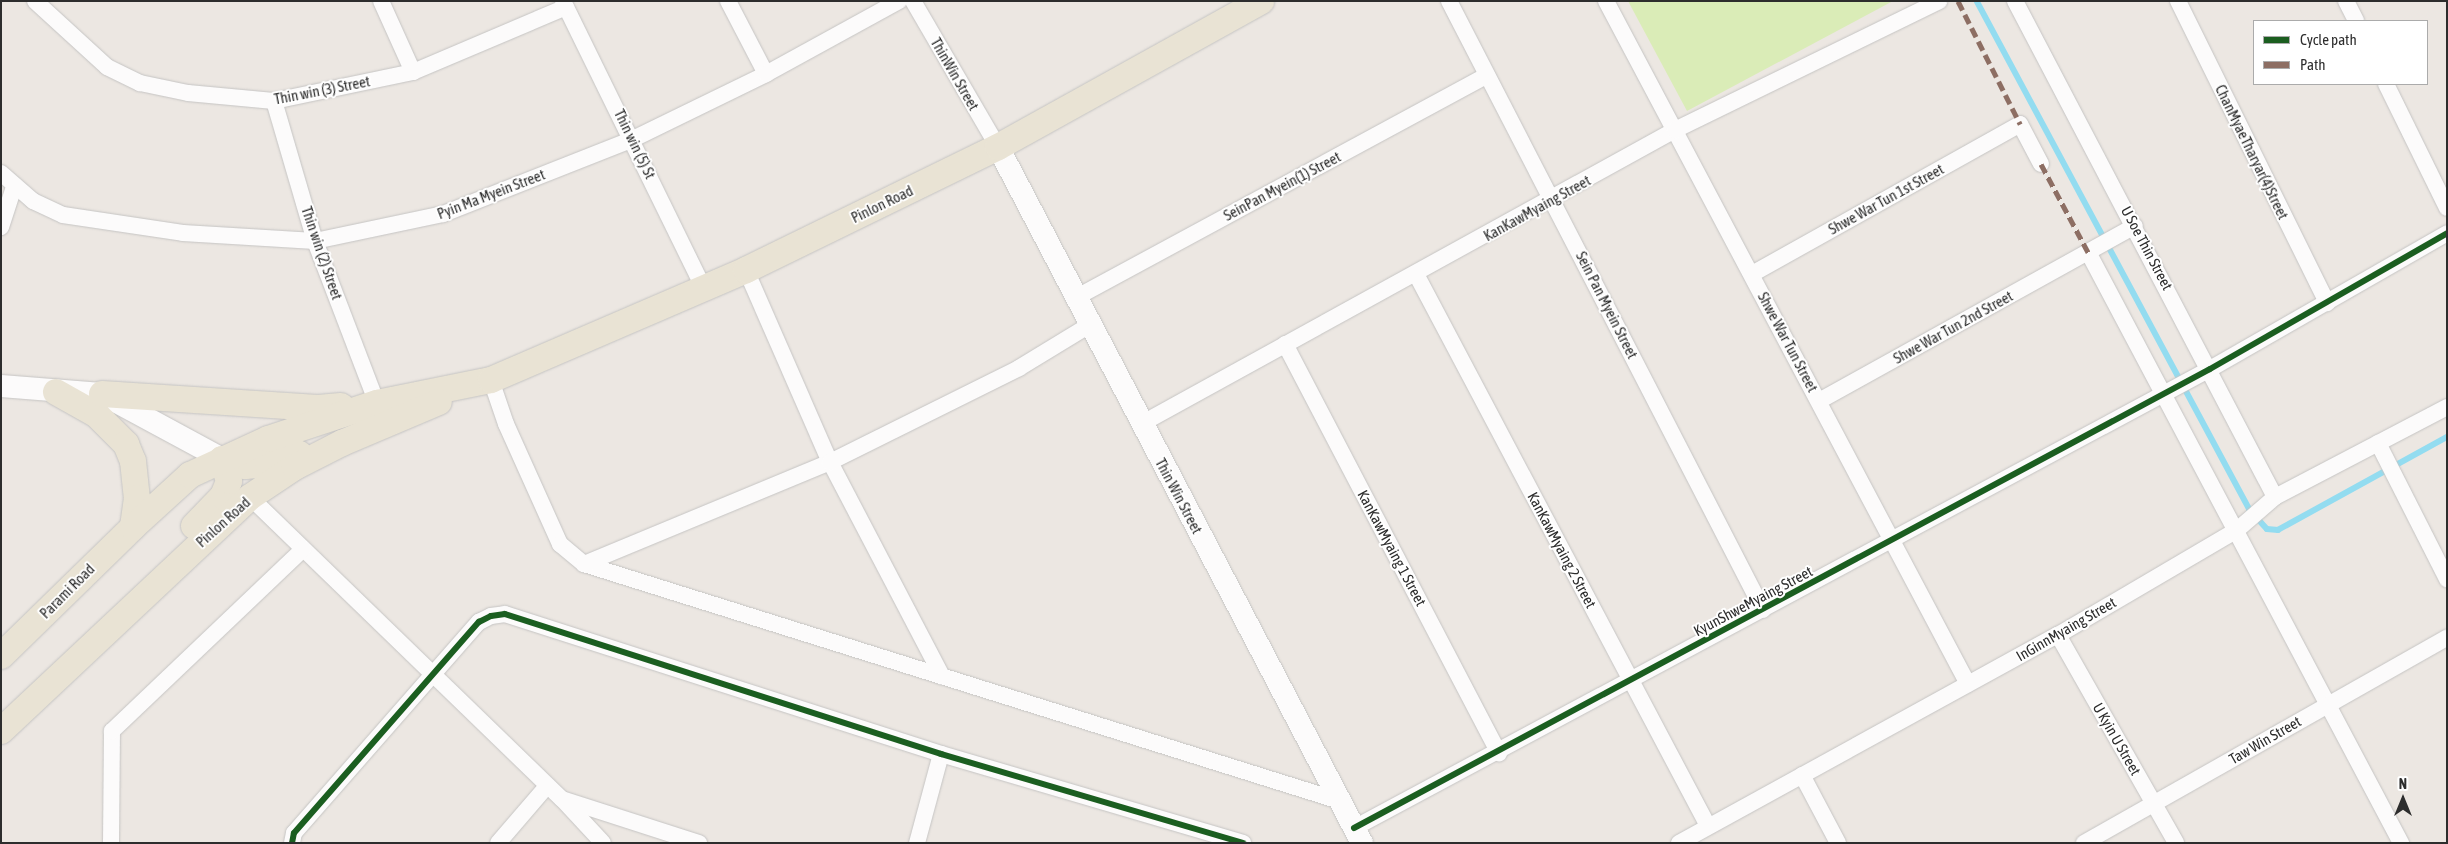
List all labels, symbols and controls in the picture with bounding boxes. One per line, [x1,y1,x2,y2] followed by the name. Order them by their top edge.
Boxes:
[2253,20,2428,85] legend
[2300,31,2357,48] text: Cycle path
[927,34,983,114] street label: ThinWin Street
[2300,56,2326,73] text: Path
[273,72,371,108] street label: Thin win (3) Street
[2212,82,2292,222] street label: ChanMyaeTharyar(4)Street
[610,106,660,182] street label: Thin win (5) St
[1220,148,1344,224] street label: SeinPan Myein(1) Street
[1825,160,1947,238] street label: Shwe War Tun 1st Street
[435,165,547,223] street label: Pyin Ma Myein Street
[1480,171,1594,245] street label: KanKawMyaing Street
[848,181,916,227] street label: Pinlon Road
[2117,203,2177,293] street label: U Soe Thin Street
[298,204,346,302] street label: Thin win (2) Street
[1572,248,1642,362] street label: Sein Pan Myein Street
[1890,287,2016,367] street label: Shwe War Tun 2nd Street
[1754,289,1822,395] street label: Shwe War Tun Street
[1152,455,1206,537] street label: Thin Win Street
[1354,487,1430,609] street label: KanKawMyaing 1 Street
[1524,489,1600,611] street label: KanKawMyaing 2 Street
[192,493,254,551] street label: Pinlon Road
[36,560,98,622] street label: Parami Road
[1691,562,1815,640] street label: KyunShweMyaing Street
[2013,593,2119,665] street label: InGinnMyaing Street
[2089,700,2145,778] street label: U Kyin U Street
[2226,712,2304,768] street label: Taw Win Street
[2378,774,2428,824] north arrow
[2399,776,2407,792] text: N

